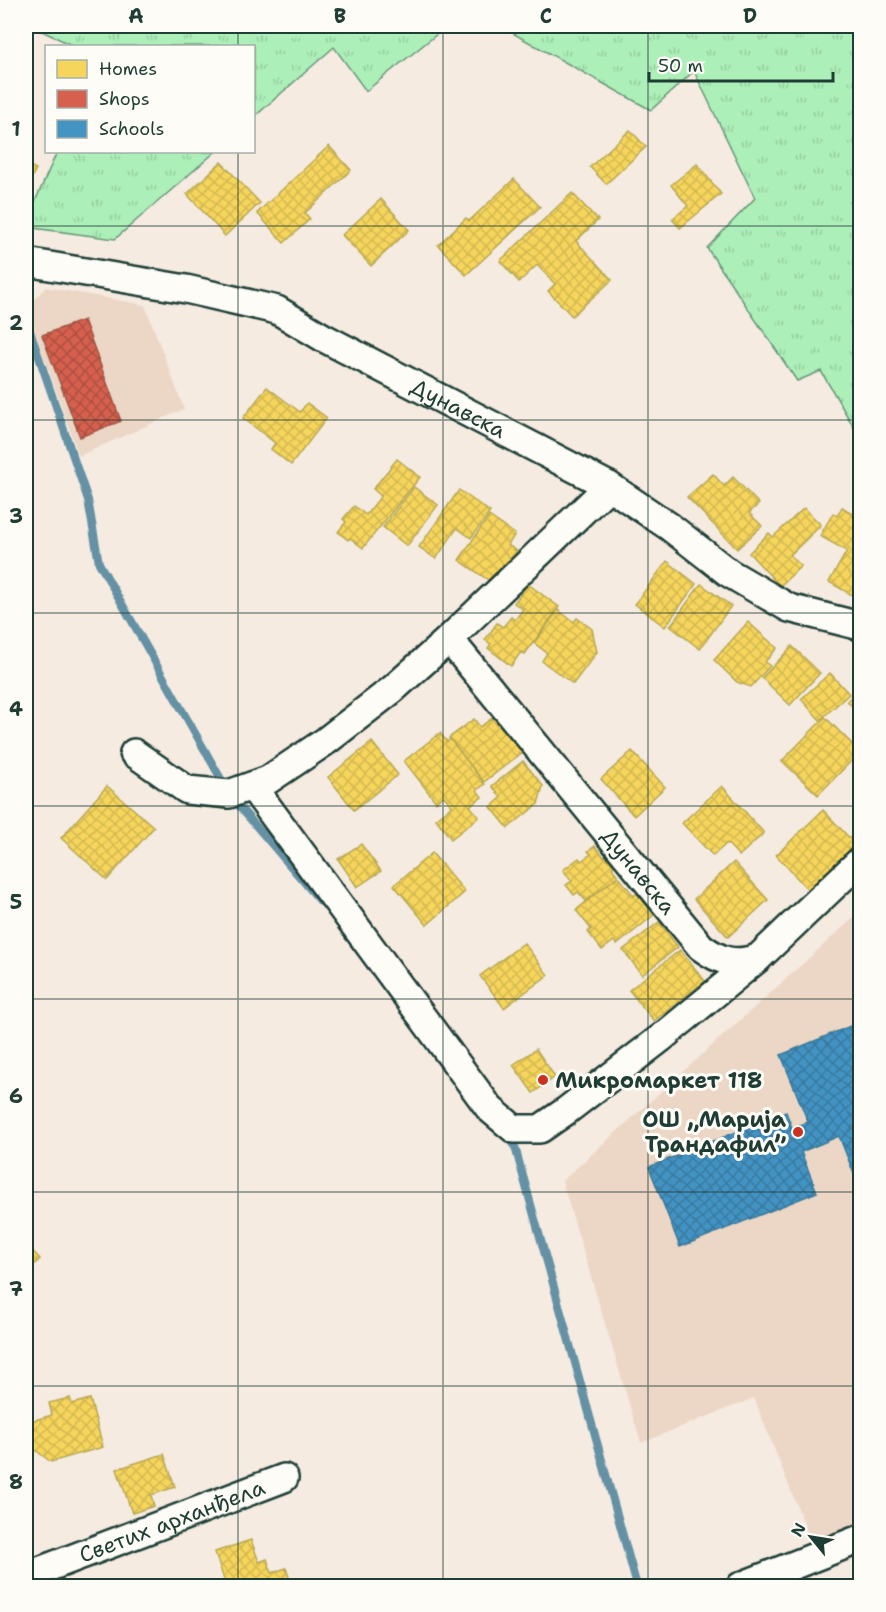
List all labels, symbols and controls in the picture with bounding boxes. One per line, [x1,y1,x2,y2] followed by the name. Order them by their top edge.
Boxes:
[128,3,144,29] text: A
[334,3,346,29] text: B
[540,3,552,29] text: C
[743,3,757,29] text: D
[45,45,255,153] legend
[649,45,834,83] scale bar
[658,54,703,78] text: 50 m
[99,57,157,81] text: Homes
[99,87,150,111] text: Shops
[11,116,21,142] text: 1
[99,117,165,141] text: Schools
[9,310,23,336] text: 2
[406,372,511,445] street label: Дунавска
[9,503,23,529] text: 3
[9,696,23,722] text: 4
[595,822,683,921] street label: Дунавска
[10,889,22,915] text: 5
[555,1066,762,1095] place label: Микромаркет 118
[536,1073,550,1087] marker: Микромаркет 118
[9,1083,23,1109] text: 6
[642,1105,786,1159] place label: ОШ „Марија Трандафил”
[791,1125,805,1139] marker: ОШ „Марија Трандафил”
[9,1276,23,1302] text: 7
[9,1469,23,1495] text: 8
[75,1473,269,1570] street label: Светих арханђела
[781,1507,841,1567] north arrow
[786,1519,811,1540] text: N

